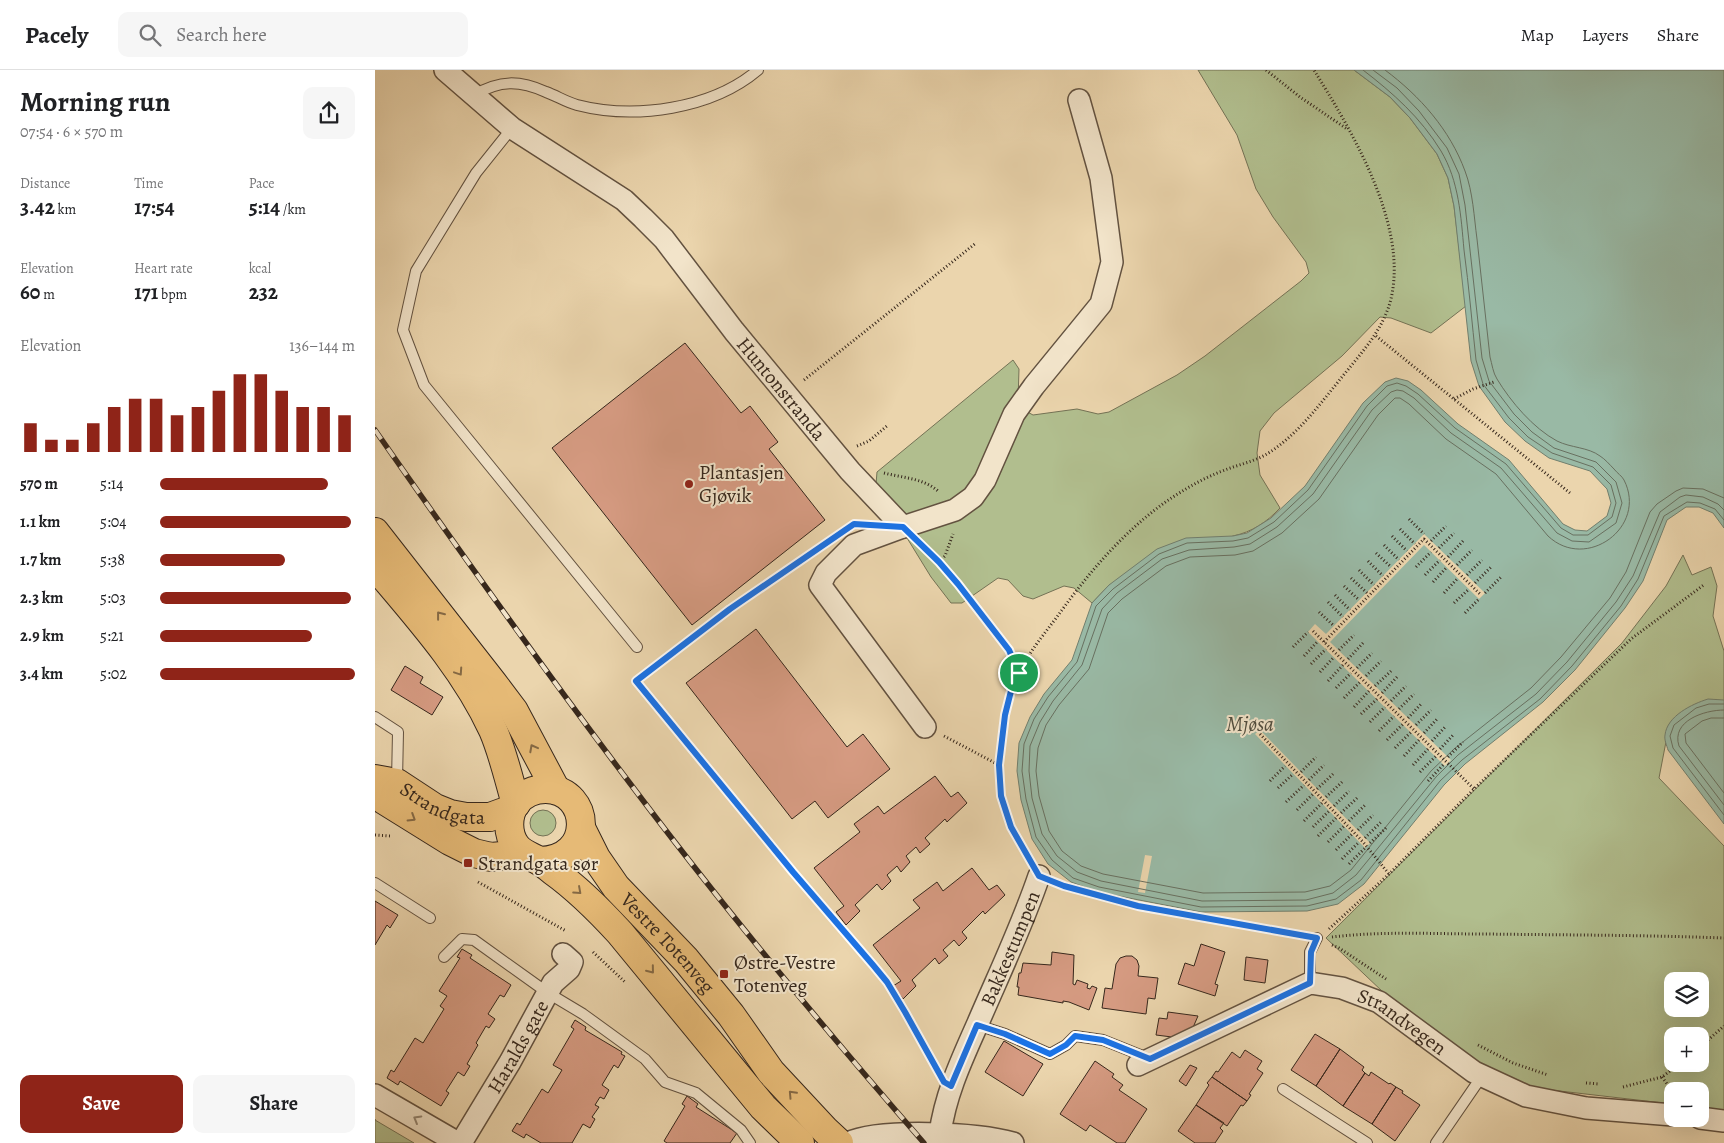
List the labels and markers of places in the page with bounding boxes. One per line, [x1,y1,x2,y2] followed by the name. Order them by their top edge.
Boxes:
[699,459,784,509] place label: Plantasjen Gjøvik
[683,478,695,490] marker: Plantasjen Gjøvik
[998,652,1040,694] pin
[478,850,599,877] place label: Strandgata sør
[462,857,474,869] marker: Strandgata sør
[734,949,836,999] place label: Østre-Vestre Totenveg
[718,968,730,980] marker: Østre-Vestre Totenveg

